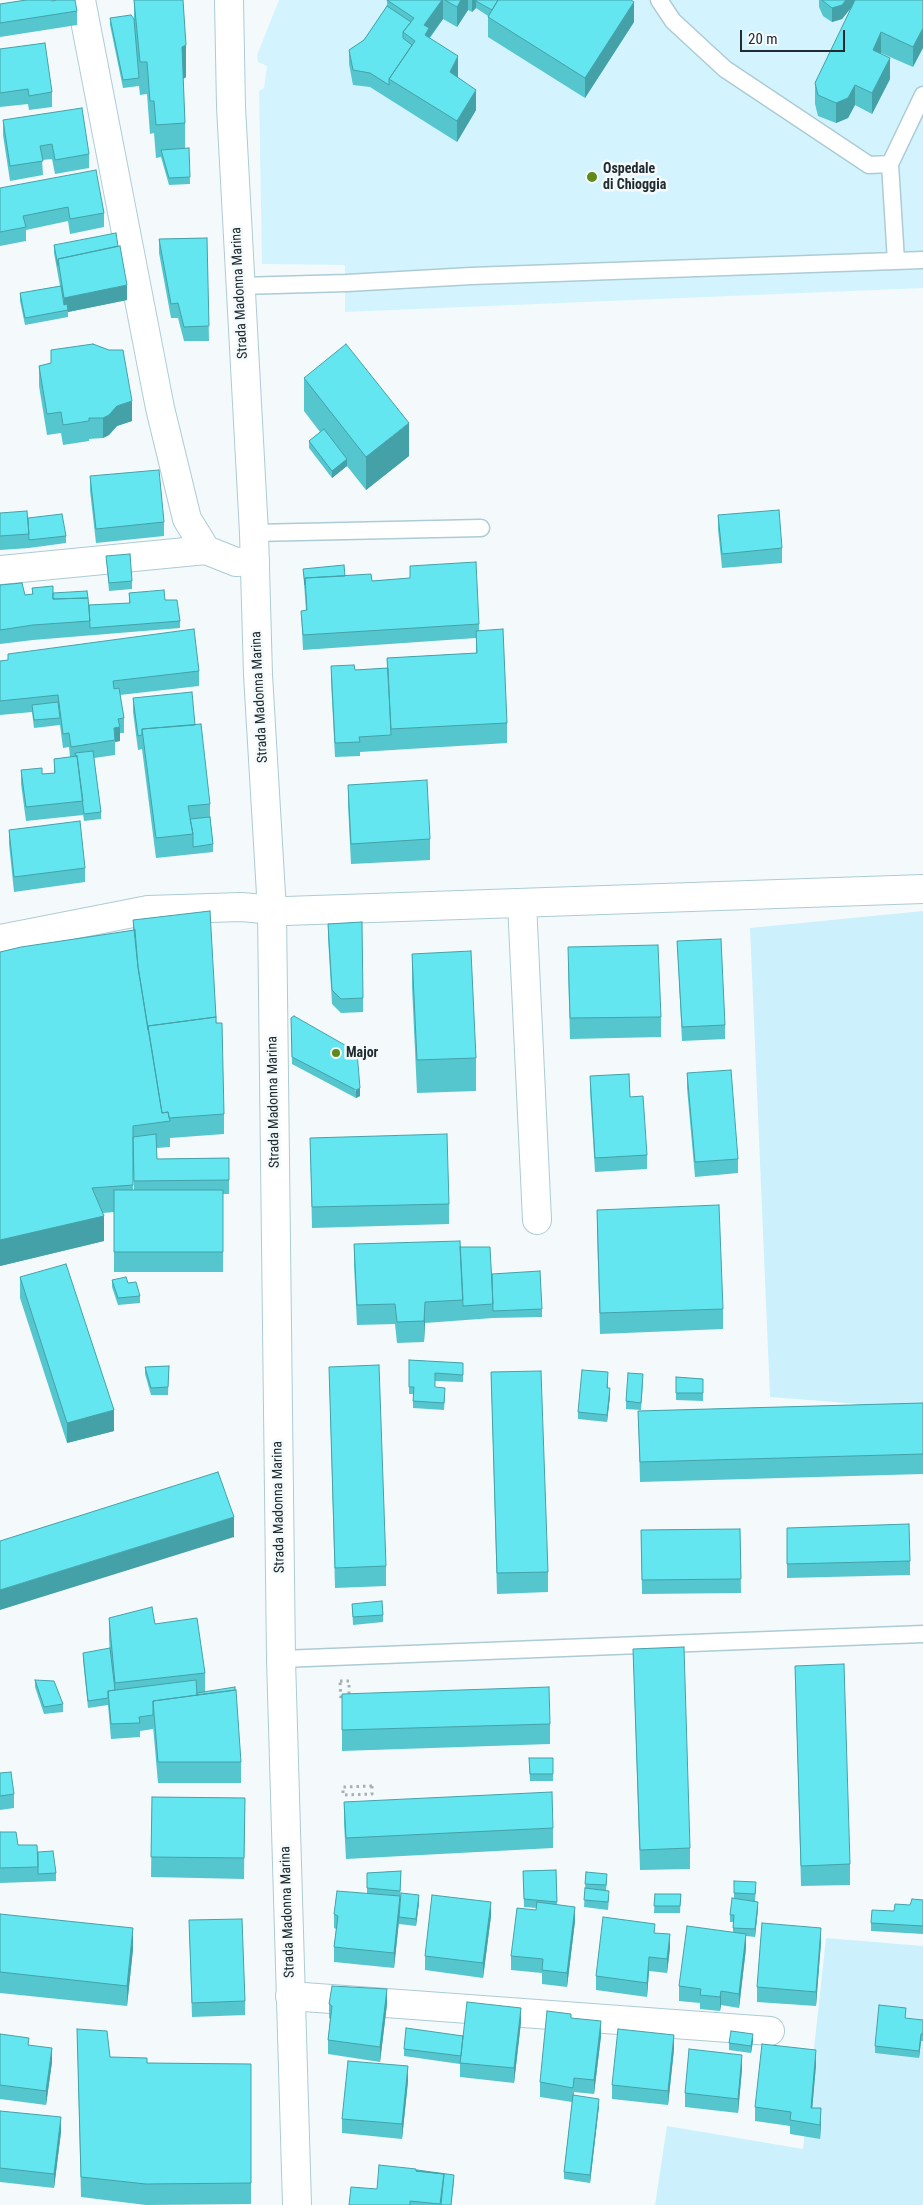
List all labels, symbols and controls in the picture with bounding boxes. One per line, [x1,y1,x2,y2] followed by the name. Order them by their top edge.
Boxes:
[743,20,848,52] scale bar
[748,30,778,48] text: 20 m
[603,161,666,193] place label: Ospedale di Chioggia
[585,170,599,184] marker: Ospedale di Chioggia
[228,227,252,359] street label: Strada Madonna Marina
[248,631,272,763] street label: Strada Madonna Marina
[264,1036,284,1168] street label: Strada Madonna Marina
[346,1045,378,1061] place label: Major
[330,1047,342,1059] marker: Major
[269,1441,289,1573] street label: Strada Madonna Marina
[277,1846,299,1978] street label: Strada Madonna Marina

